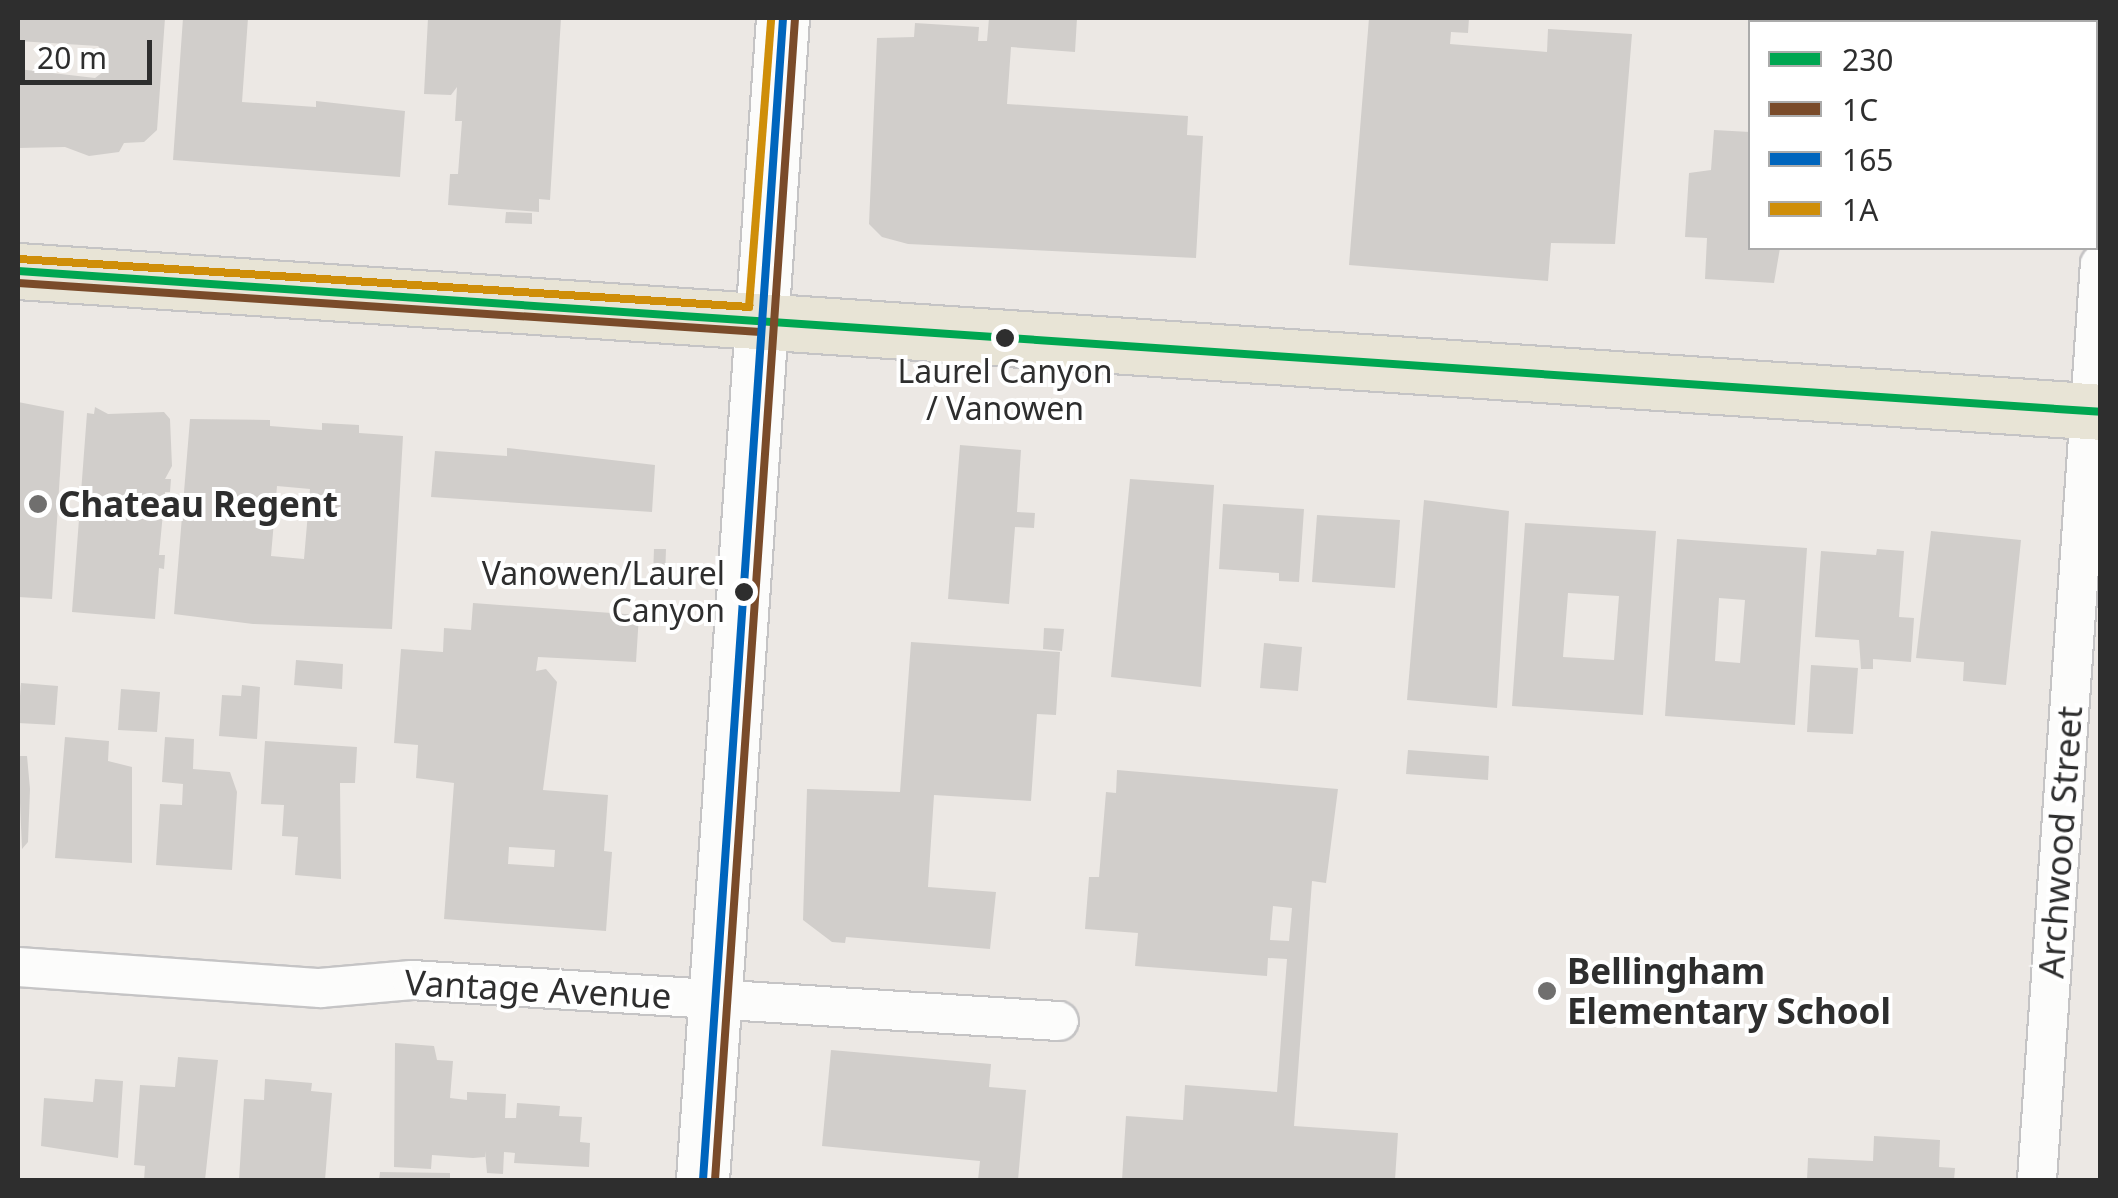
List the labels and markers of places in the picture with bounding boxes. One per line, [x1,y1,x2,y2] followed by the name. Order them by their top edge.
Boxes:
[995,328,1015,348] marker: Laurel Canyon / Vanowen
[897,353,1113,428] place label: Laurel Canyon / Vanowen
[58,483,338,525] place label: Chateau Regent
[27,493,49,515] marker: Chateau Regent
[482,555,725,630] place label: Vanowen/Laurel Canyon
[734,582,754,602] marker: Vanowen/Laurel Canyon
[1567,950,1891,1032] place label: Bellingham Elementary School
[1536,980,1558,1002] marker: Bellingham Elementary School

